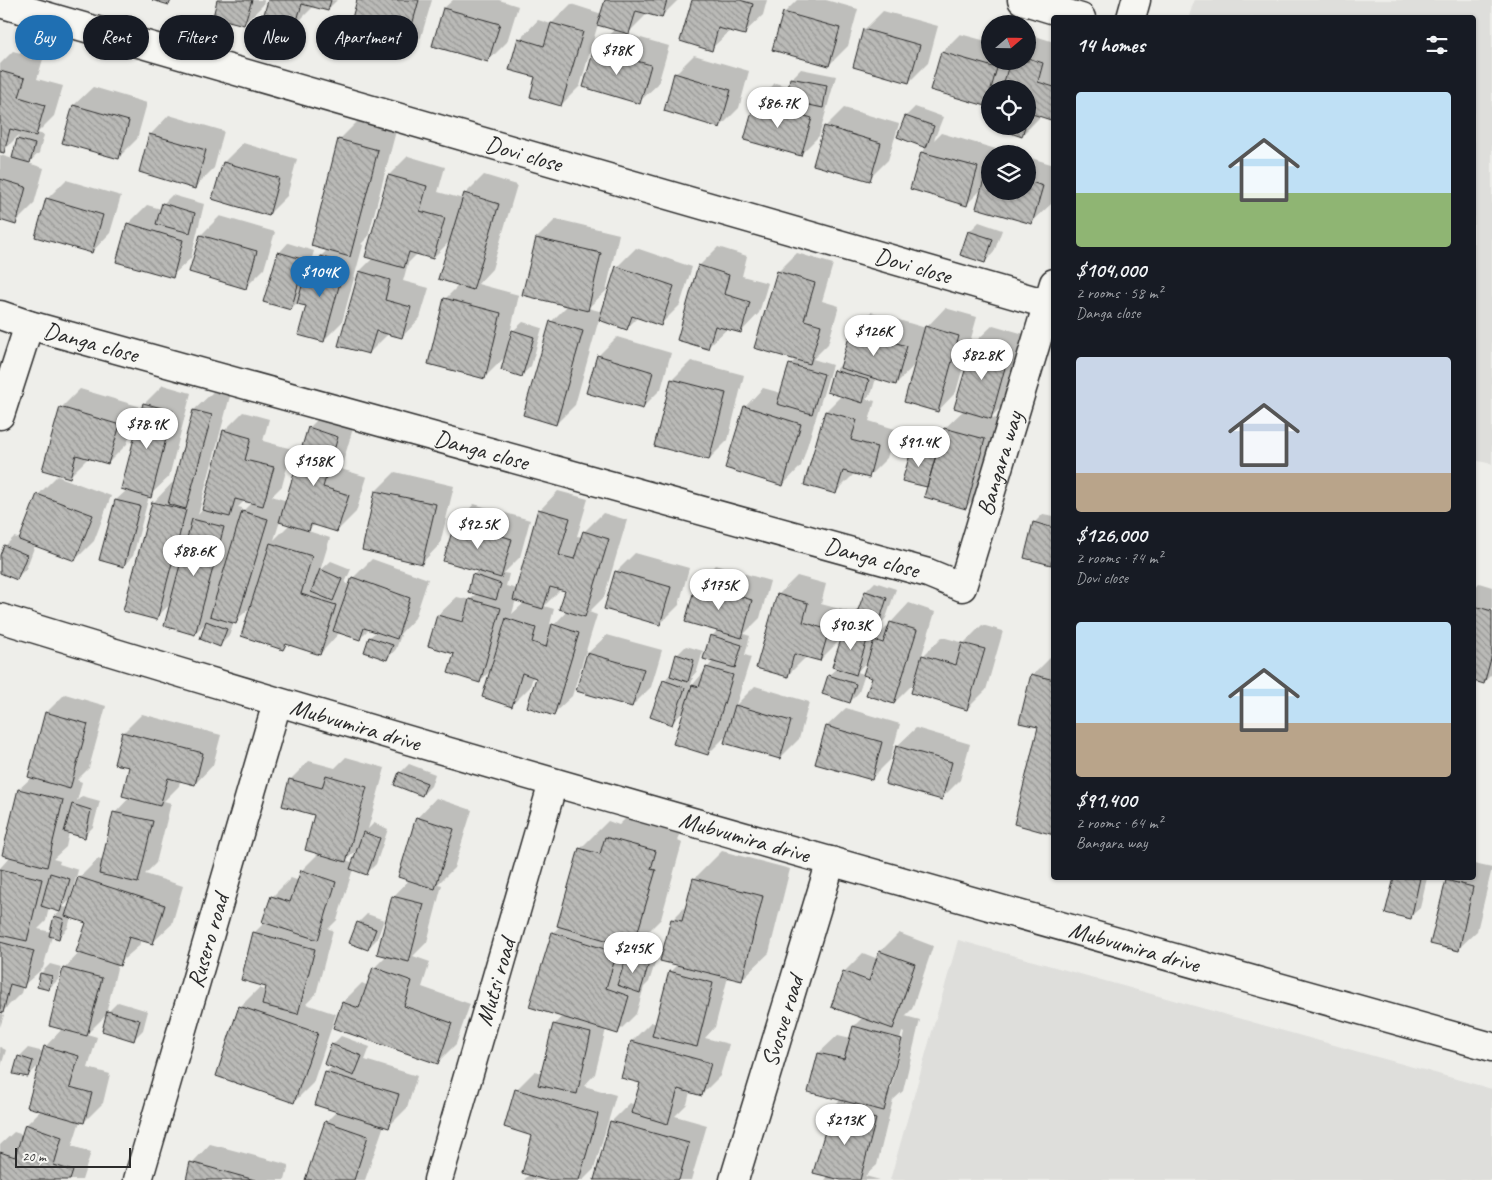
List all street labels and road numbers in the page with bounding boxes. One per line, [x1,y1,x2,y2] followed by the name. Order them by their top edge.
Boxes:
[482,128,567,179] street label: Dovi close
[871,240,957,291] street label: Dovi close
[40,315,144,370] street label: Danga close
[969,406,1030,519] street label: Bangara way
[431,422,534,478] street label: Danga close
[821,530,925,585] street label: Danga close
[287,691,426,758] street label: Mubvumira drive
[676,804,815,870] street label: Mubvumira drive
[180,887,237,991] street label: Rusero road
[1066,914,1205,980] street label: Mubvumira drive
[468,932,523,1029] street label: Mutsi road
[754,969,811,1070] street label: Svosve road

